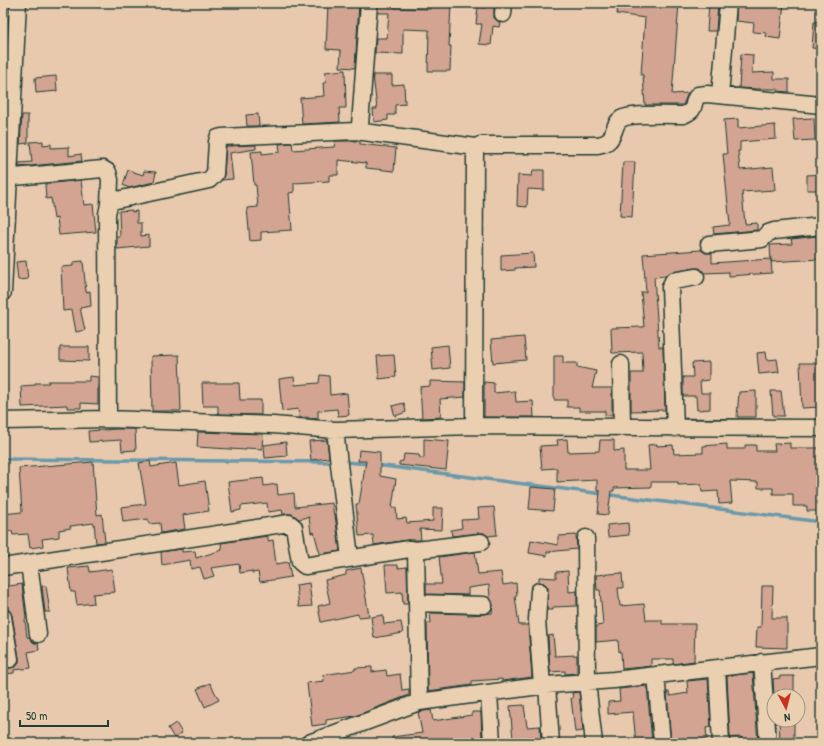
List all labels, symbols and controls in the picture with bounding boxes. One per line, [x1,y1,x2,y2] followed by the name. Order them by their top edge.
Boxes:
[766,688,806,728] north arrow
[20,702,108,728] scale bar
[26,707,47,724] text: 50 m
[783,711,791,725] text: N

